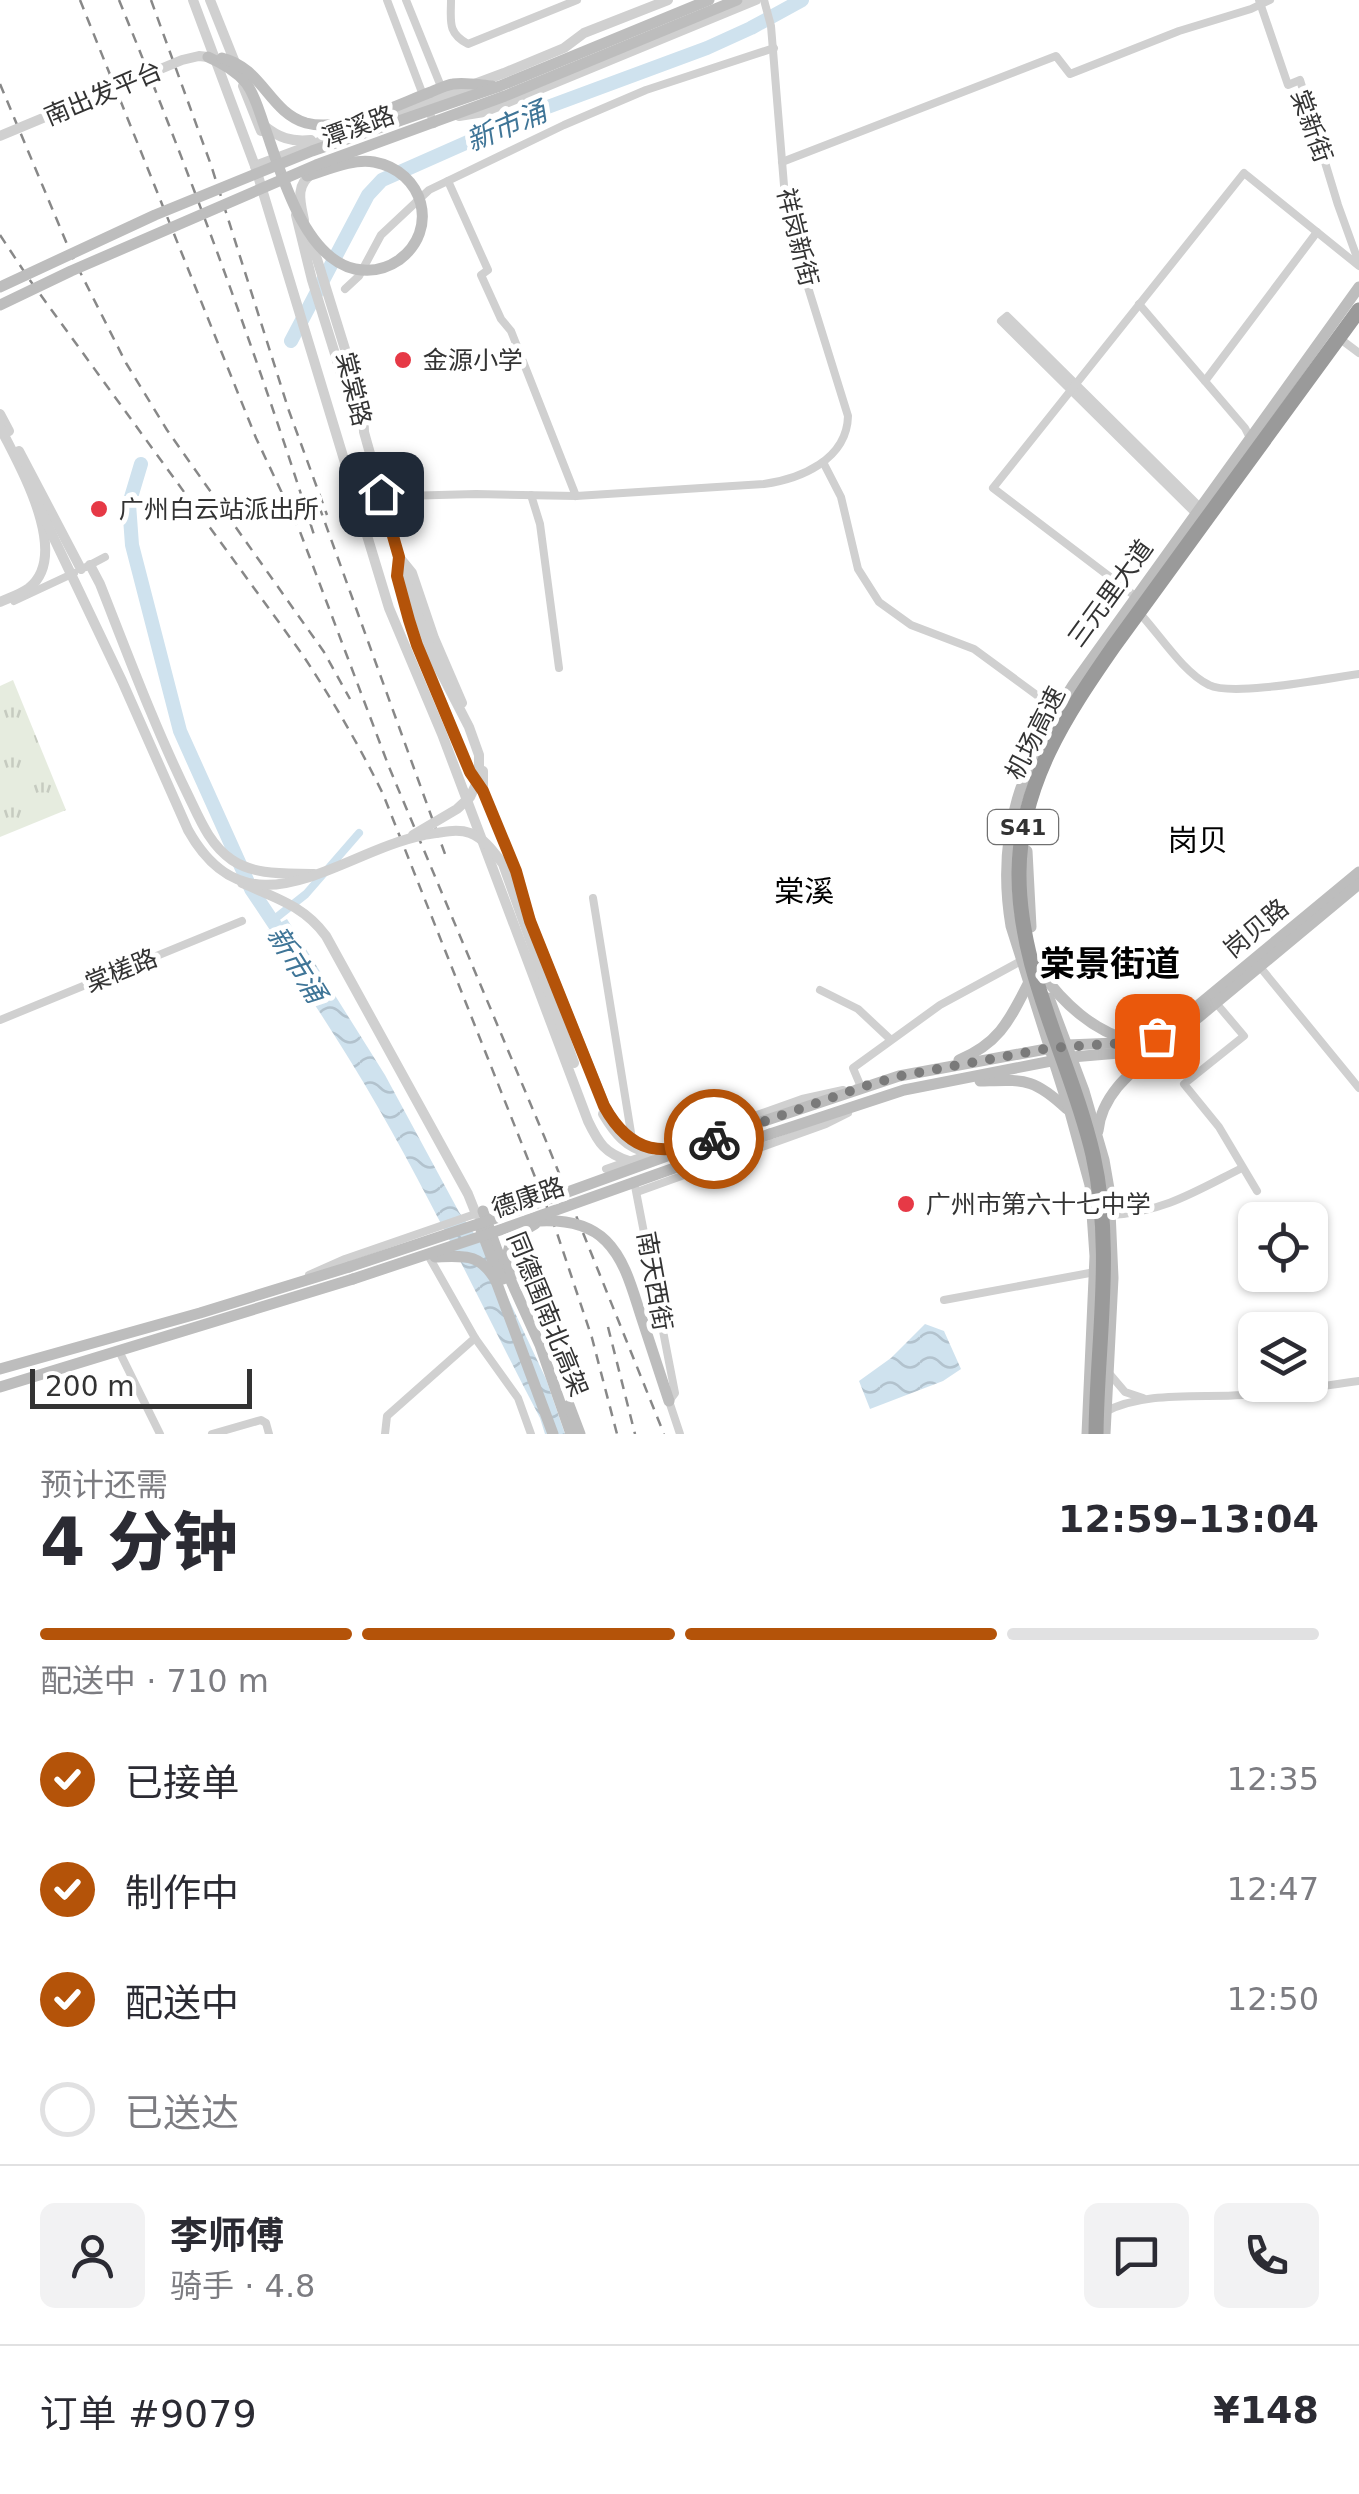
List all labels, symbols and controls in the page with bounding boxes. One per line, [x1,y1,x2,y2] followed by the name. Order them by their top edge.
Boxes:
[40,56,166,131] street label: 南出发平台
[1285,86,1338,166] street label: 棠新街
[461,94,554,158] water label: 新市涌
[318,100,398,153] street label: 潭溪路
[771,185,824,289] street label: 祥岗新街
[423,346,523,375] place label: 金源小学
[330,349,377,429] street label: 棠棠路
[392,349,414,371] marker: 金源小学
[339,452,424,537] pin
[354,467,409,522] icon: home
[119,495,319,524] place label: 广州白云站派出所
[88,498,110,520] marker: 广州白云站派出所
[1062,534,1159,652] street label: 三元里大道
[1000,682,1071,784] street label: 机场高速
[988,810,1058,844] road number: S41
[1168,823,1228,858] district label: 岗贝
[774,874,834,909] district label: 棠溪
[1218,893,1294,964] street label: 岗贝路
[260,920,334,1011] water label: 新市涌
[81,943,161,998] street label: 棠槎路
[1040,944,1180,984] district label: 棠景街道
[1115,994,1200,1079] pin
[1130,1009,1185,1064] icon: bag
[664,1089,764,1189] courier
[687,1112,742,1167] icon: bike
[488,1172,568,1223] street label: 德康路
[926,1190,1151,1219] place label: 广州市第六十七中学
[895,1193,917,1215] marker: 广州市第六十七中学
[1238,1202,1328,1402] map controls
[1238,1202,1328,1292] button: locate
[501,1228,594,1401] street label: 同德围南北高架
[632,1229,677,1333] street label: 南天西街
[1238,1312,1328,1402] button: layers
[30,1364,252,1408] scale bar
[45,1370,135,1403] text: 200 m
[40,1466,168,1504] text: 预计还需
[1058,1497,1319,1541] text: 12:59–13:04
[40,1505,238,1580] text: 4 分钟
[40,1662,269,1700] text: 配送中 · 710 m
[40,1752,95,1807] icon: check
[1227,1760,1319,1798] text: 12:35
[125,1761,239,1805] text: 已接单
[40,1862,95,1917] icon: check
[1227,1870,1319,1908] text: 12:47
[125,1871,239,1915] text: 制作中
[40,1972,95,2027] icon: check
[1227,1980,1319,2018] text: 12:50
[125,1981,239,2025] text: 配送中
[125,2091,239,2135] text: 已送达
[40,2203,145,2308] button: person
[1084,2203,1189,2308] button: chat
[1214,2203,1319,2308] button: phone
[170,2214,284,2258] text: 李师傅
[170,2267,315,2305] text: 骑手 · 4.8
[1213,2388,1319,2432] text: ¥148
[40,2392,257,2436] text: 订单 #9079

